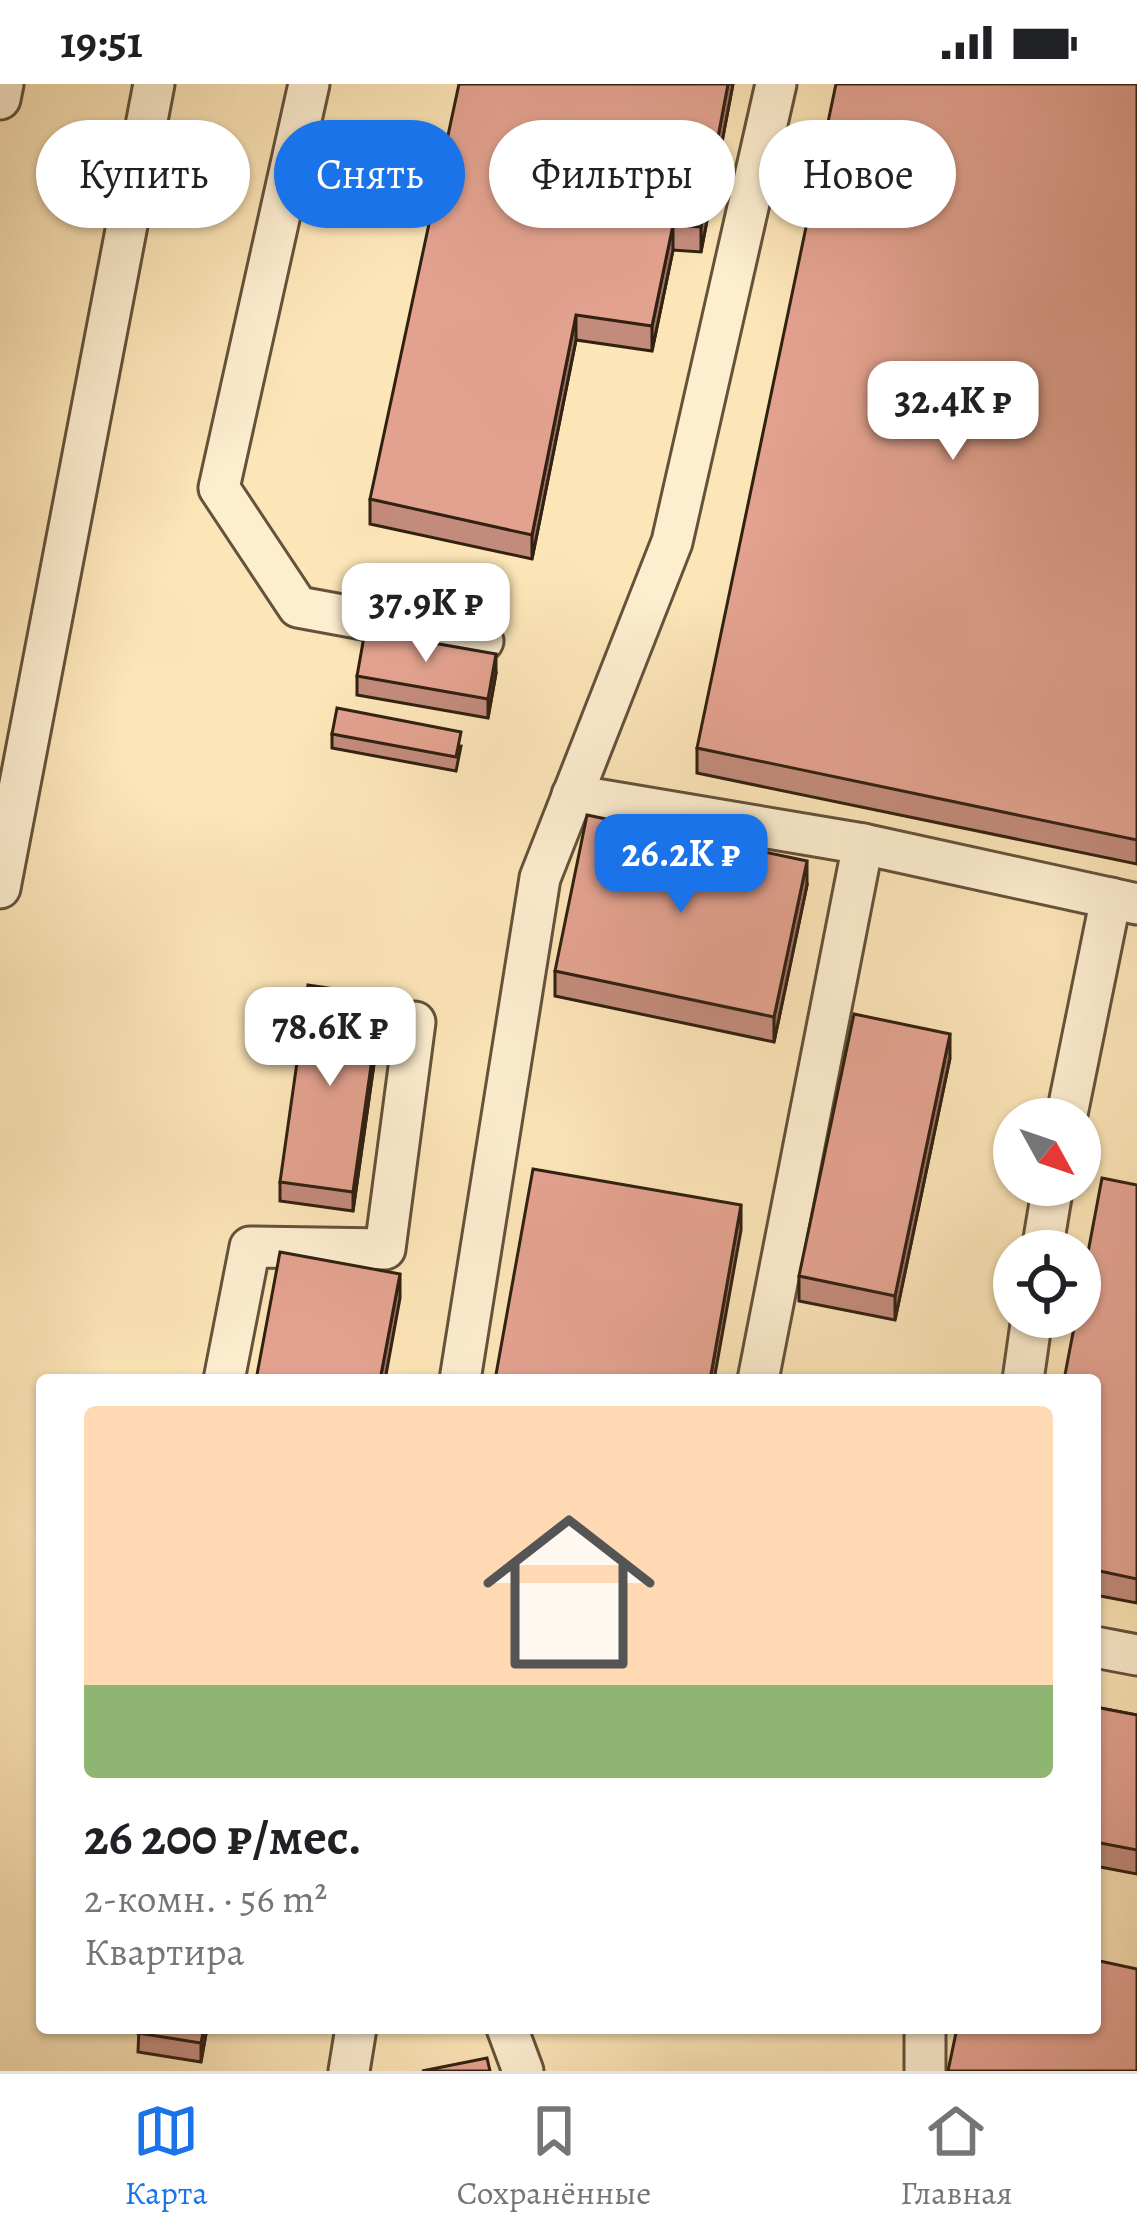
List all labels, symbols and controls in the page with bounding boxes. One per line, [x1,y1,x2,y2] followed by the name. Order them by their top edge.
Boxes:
[60,11,143,73] text: 19:51
[36,120,250,228] chip: Купить
[274,120,465,228] chip: Снять
[489,120,735,228] chip: Фильтры
[759,120,956,228] chip: Новое
[842,361,1064,463] pin: 32.4K ₽
[895,373,1011,426] text: 32.4K ₽
[315,563,537,665] pin: 37.9K ₽
[369,575,483,628] text: 37.9K ₽
[570,814,792,916] pin: 26.2K ₽
[622,826,740,879] text: 26.2K ₽
[219,987,441,1089] pin: 78.6K ₽
[272,999,388,1052] text: 78.6K ₽
[993,1098,1101,1206] north arrow
[993,1098,1101,1338] map controls
[993,1230,1101,1338] button: locate
[461,1484,677,1700] icon: home
[84,1802,362,1872] text: 26 200 ₽/мес.
[84,1872,327,1925] text: 2-комн. · 56 m²
[84,1925,245,1978] text: Квартира
[125,2098,208,2215] tab: Карта
[457,2098,651,2215] tab: Сохранённые
[900,2098,1013,2215] tab: Главная

